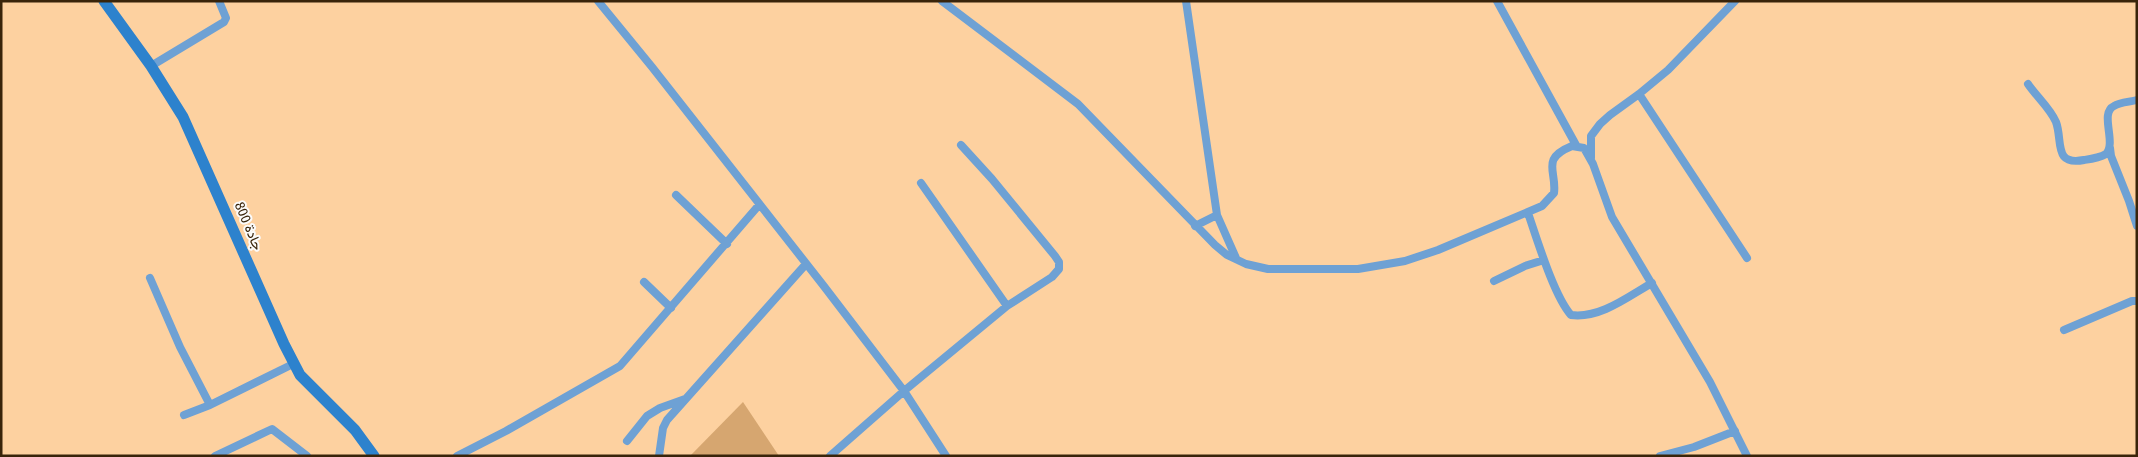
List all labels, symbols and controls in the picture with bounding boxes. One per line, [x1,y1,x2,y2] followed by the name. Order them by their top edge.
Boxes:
[231,199,266,253] street label: جادة 800

